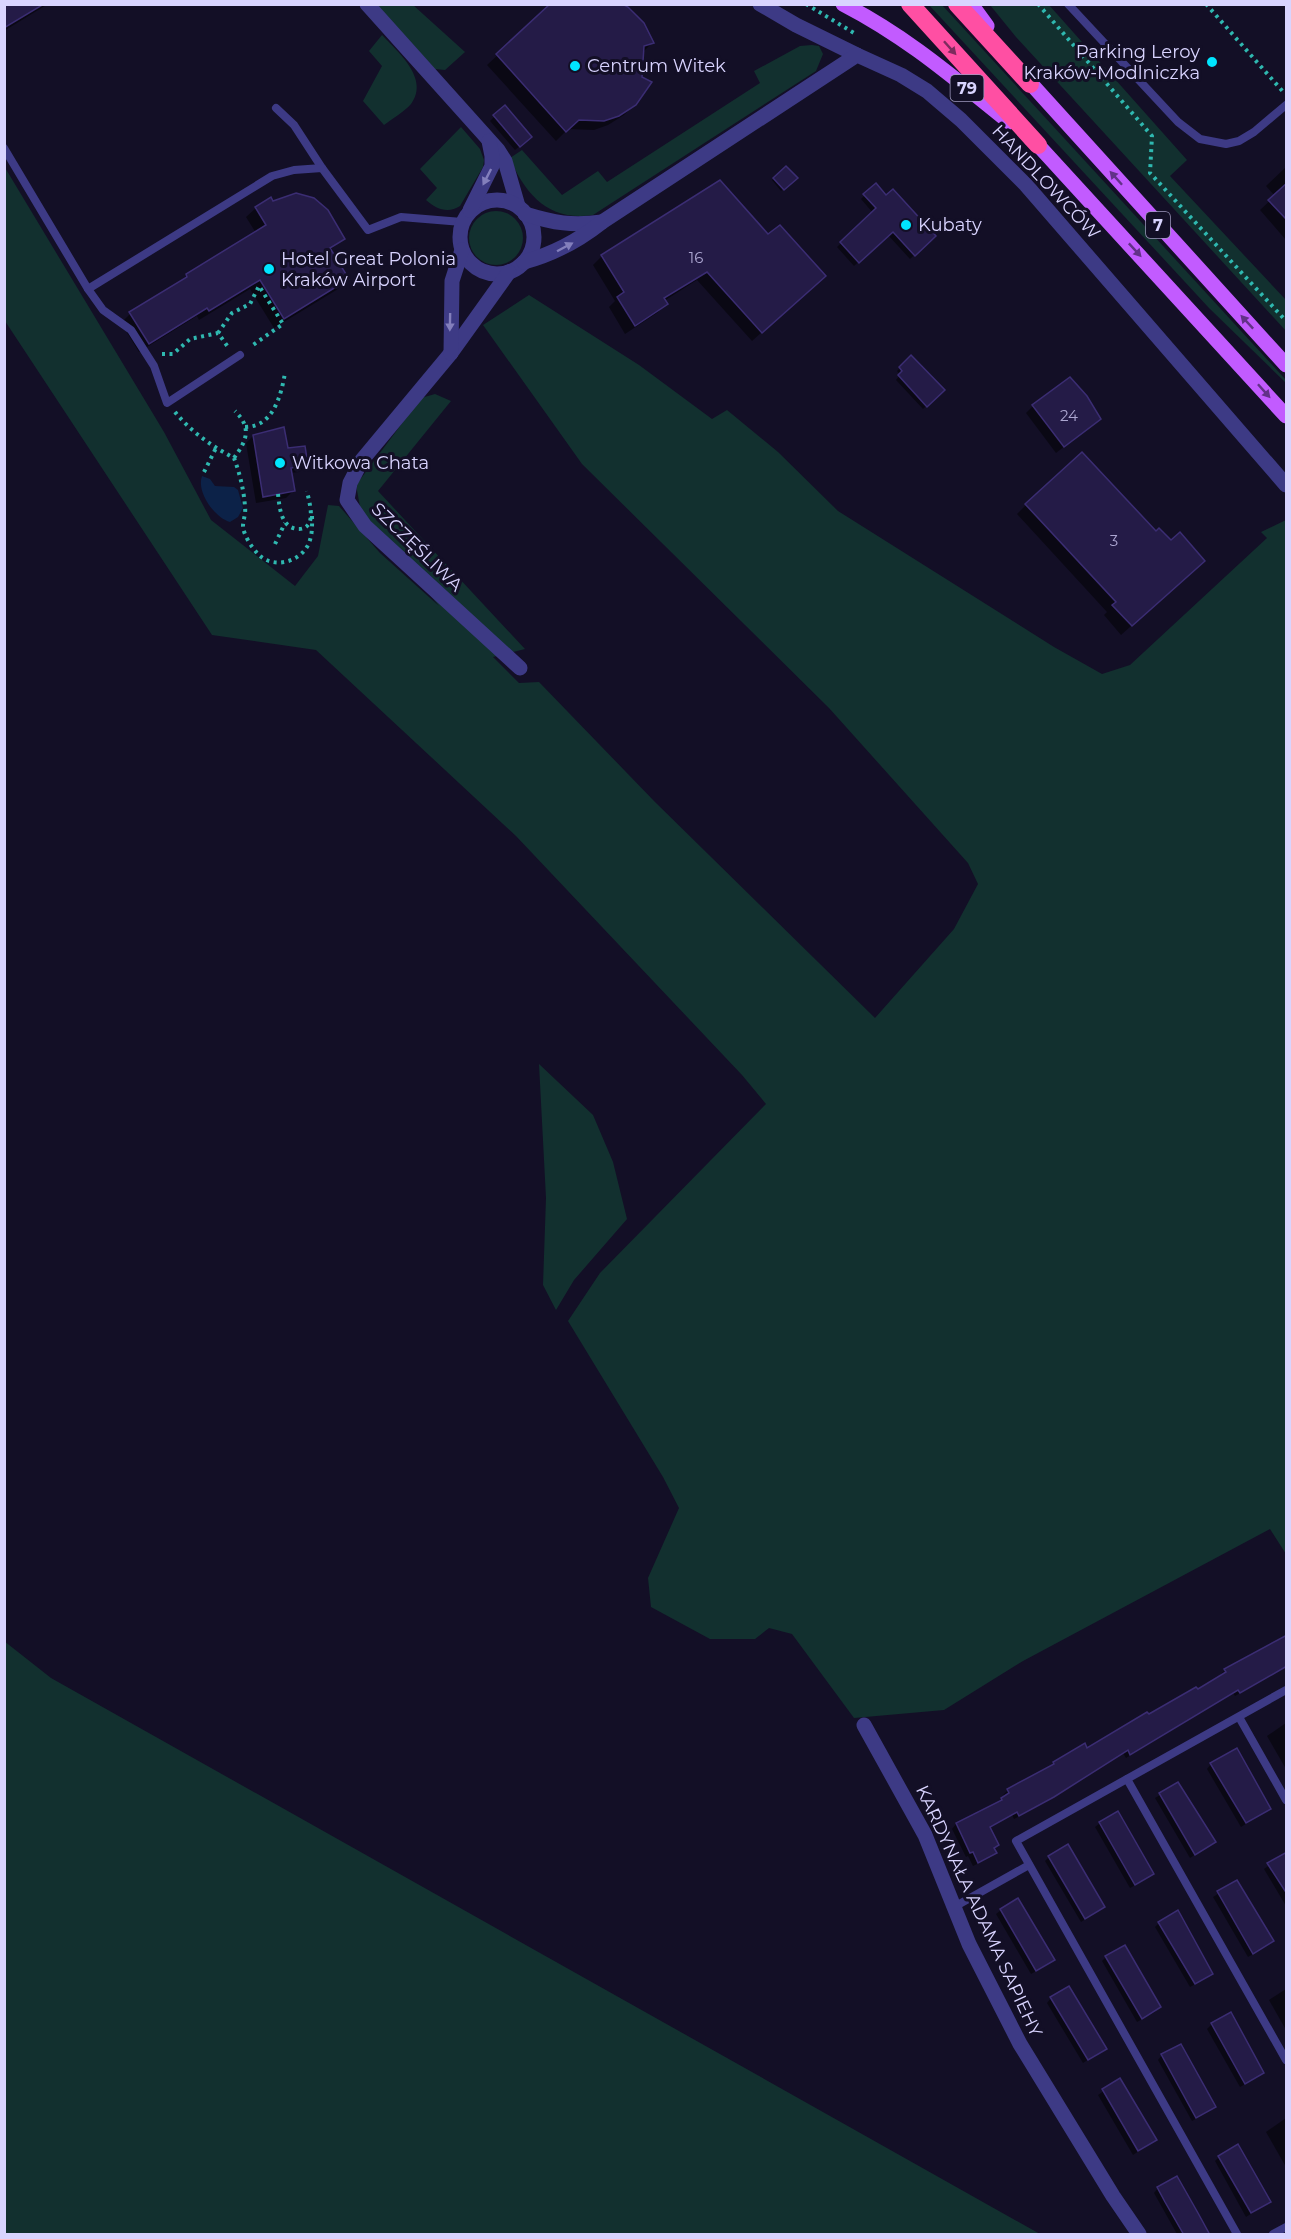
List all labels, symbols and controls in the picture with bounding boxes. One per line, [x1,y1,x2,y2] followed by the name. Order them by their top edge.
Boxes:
[943,40,956,55] one-way arrow
[1023,41,1200,84] place label: Parking Leroy Kraków-Modlniczka
[587,55,726,77] place label: Centrum Witek
[1205,55,1219,69] marker: Parking Leroy Kraków-Modlniczka
[568,59,582,73] marker: Centrum Witek
[950,75,984,101] road number: 79
[987,120,1105,244] street label: HANDLOWCÓW
[482,169,491,186] one-way arrow
[1109,171,1123,185] one-way arrow
[1146,212,1170,238] road number: 7
[918,214,982,236] place label: Kubaty
[899,218,913,232] marker: Kubaty
[557,242,574,252] one-way arrow
[1128,242,1141,257] one-way arrow
[281,248,456,291] place label: Hotel Great Polonia Kraków Airport
[689,248,703,267] house number: 16
[262,262,276,276] marker: Hotel Great Polonia Kraków Airport
[446,312,455,331] one-way arrow
[1240,315,1254,330] one-way arrow
[1257,383,1270,398] one-way arrow
[1060,406,1078,425] house number: 24
[292,452,429,474] place label: Witkowa Chata
[273,456,287,470] marker: Witkowa Chata
[367,498,467,596] street label: SZCZĘŚLIWA
[1110,531,1118,550] house number: 3
[911,1782,1047,2041] street label: KARDYNAŁA ADAMA SAPIEHY

